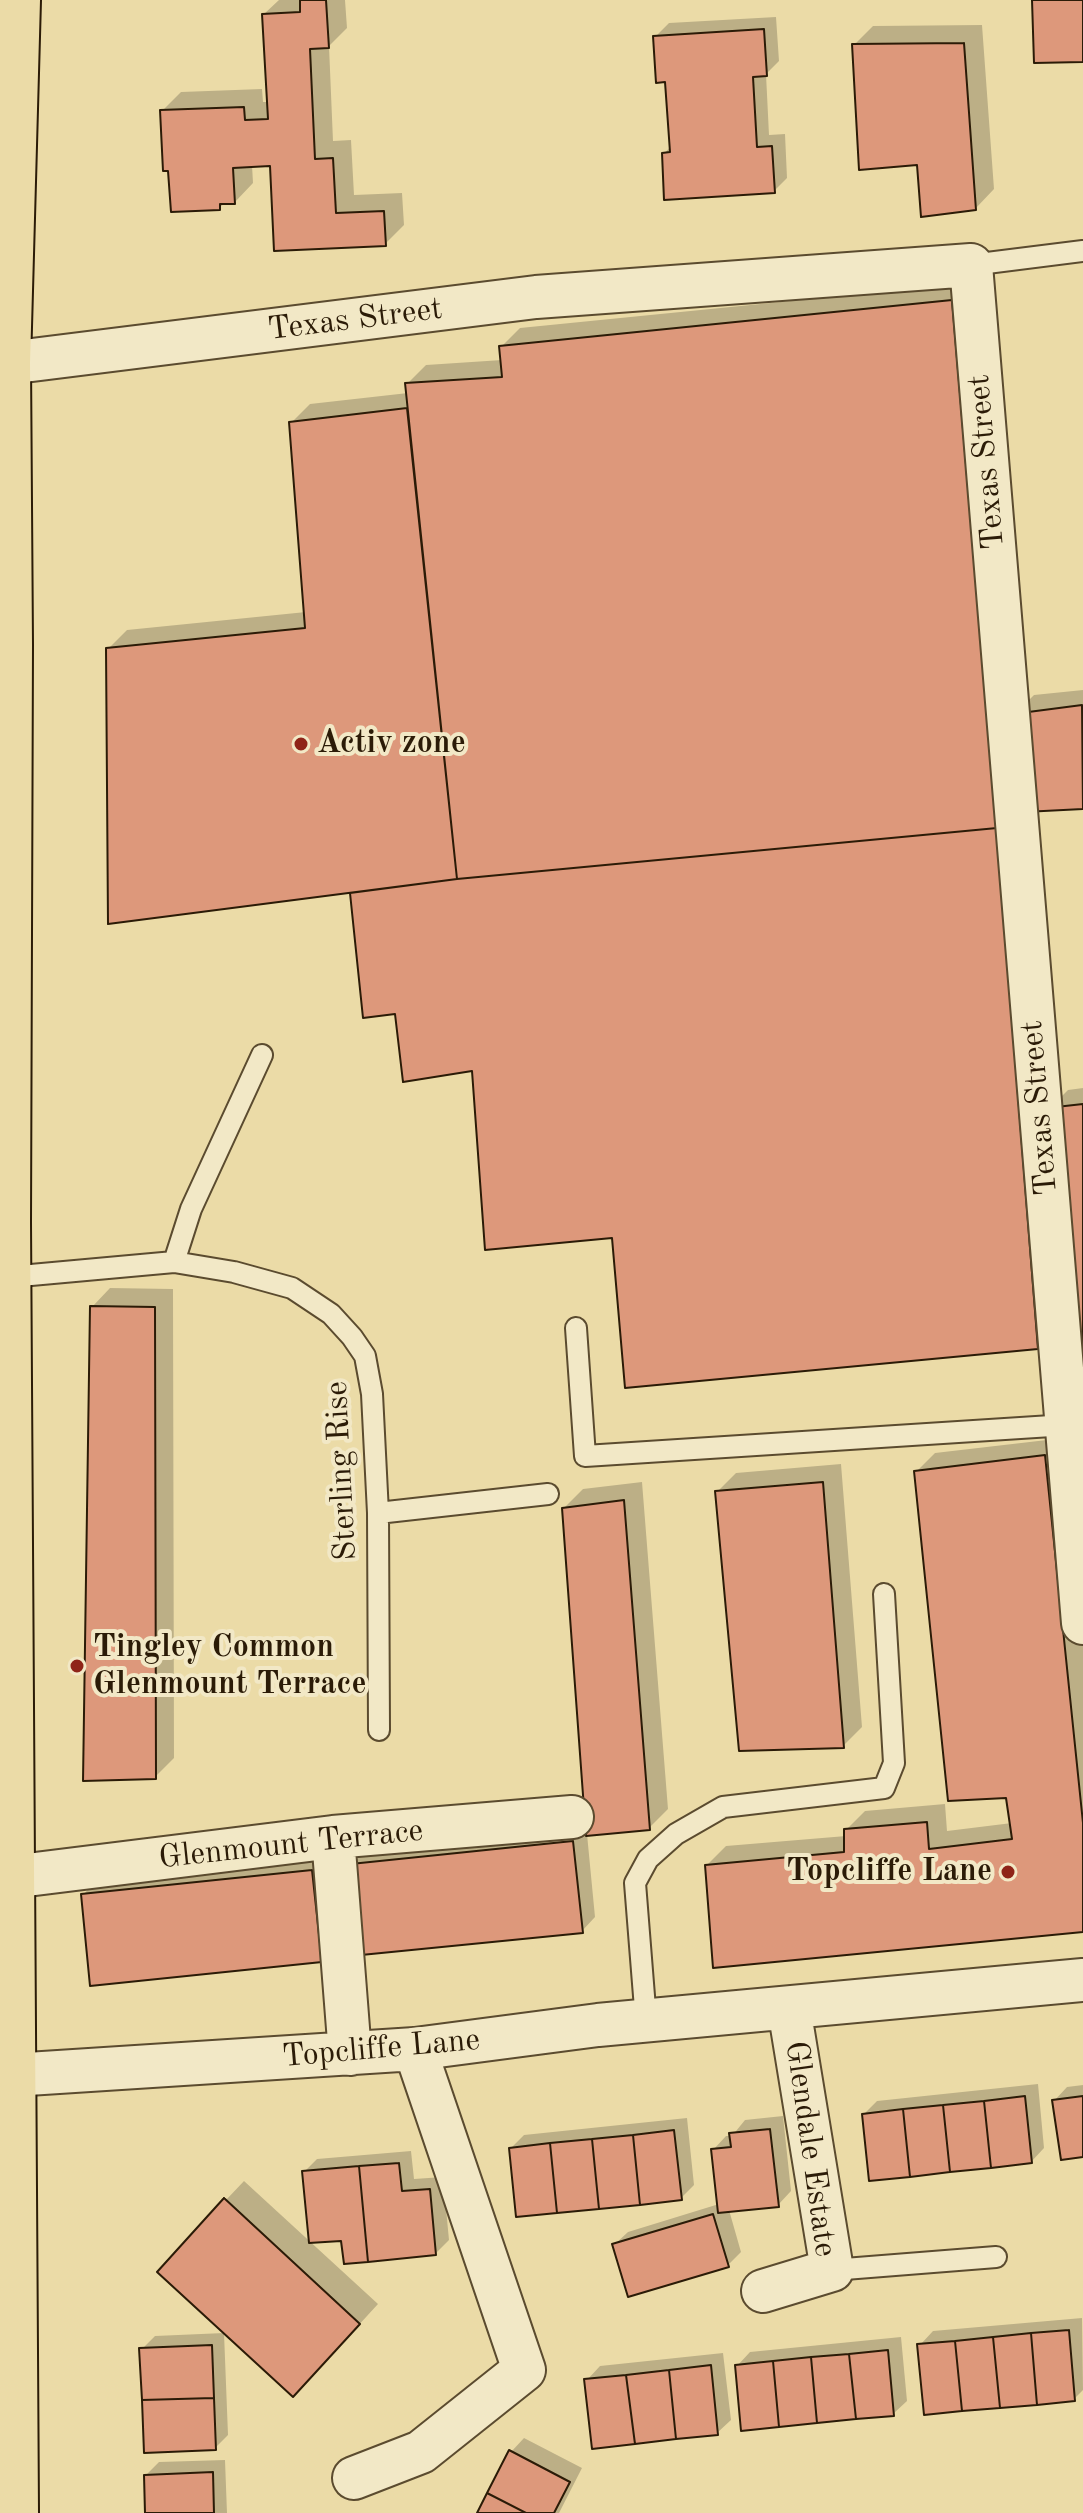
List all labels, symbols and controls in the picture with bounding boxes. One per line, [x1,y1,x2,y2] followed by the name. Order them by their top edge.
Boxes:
[266,290,444,350] street label: Texas Street
[960,373,1014,551] street label: Texas Street
[317,725,466,763] place label: Activ zone
[292,735,310,753] marker: Activ zone
[1013,1019,1067,1197] street label: Texas Street
[318,1380,366,1562] street label: Sterling Rise
[93,1629,367,1704] place label: Tingley Common Glenmount Terrace
[68,1657,86,1675] marker: Tingley Common Glenmount Terrace
[157,1812,425,1878] street label: Glenmount Terrace
[786,1853,992,1891] place label: Topcliffe Lane
[999,1863,1017,1881] marker: Topcliffe Lane
[281,2021,481,2077] street label: Topcliffe Lane
[776,2039,844,2259] street label: Glendale Estate

